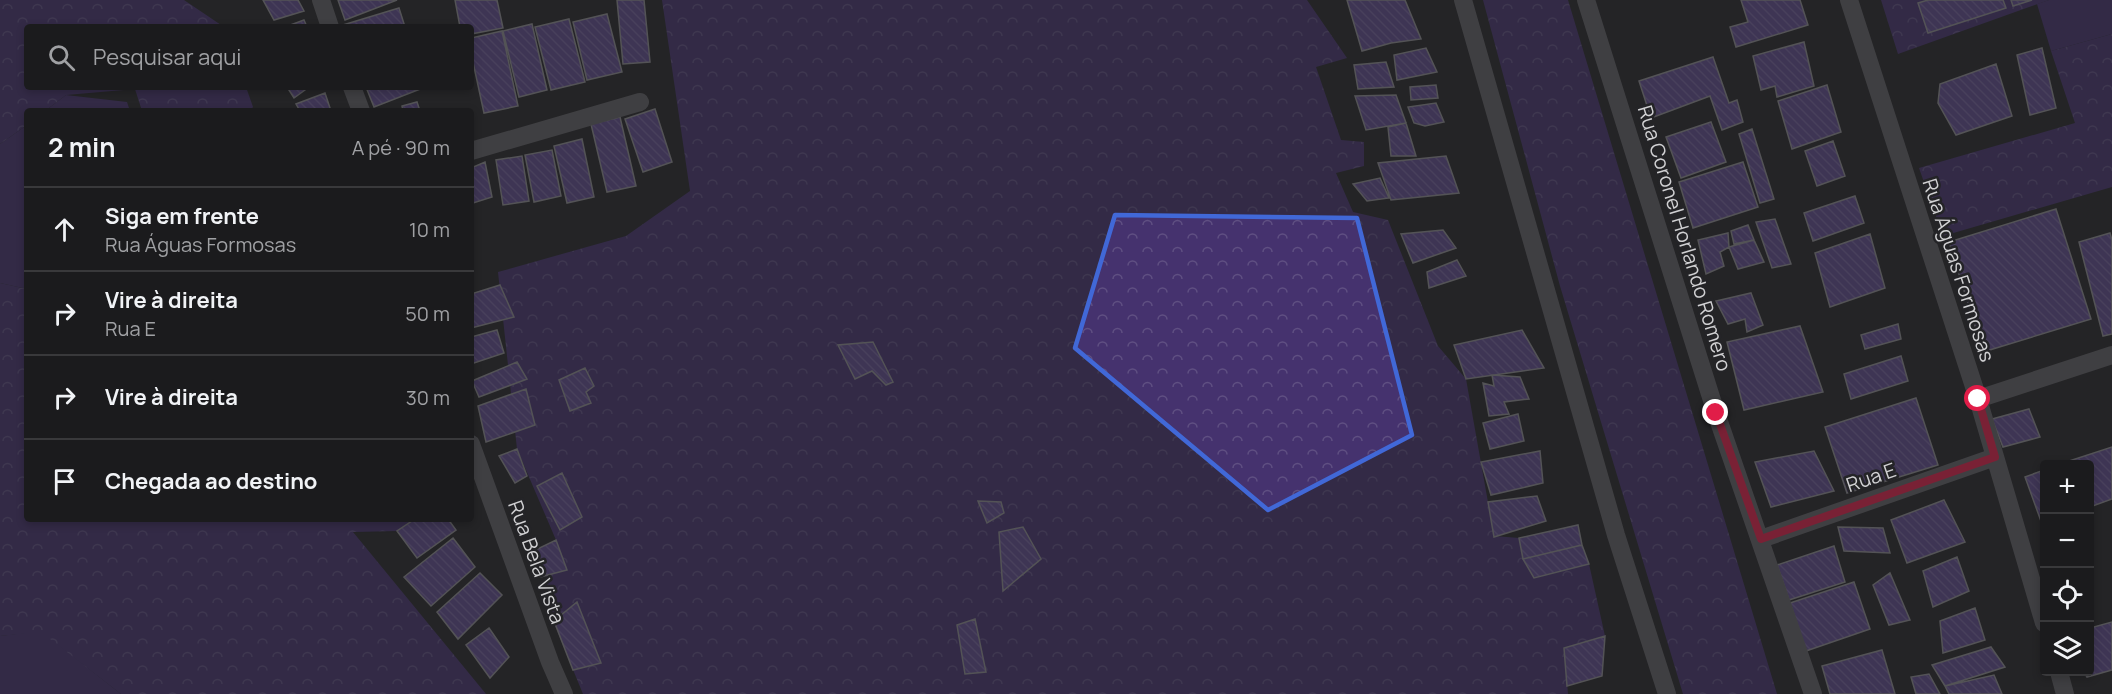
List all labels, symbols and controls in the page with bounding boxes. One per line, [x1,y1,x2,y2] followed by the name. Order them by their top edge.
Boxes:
[24,24,474,90] search box
[45,41,78,74] icon: search
[93,42,241,72] text: Pesquisar aqui
[1632,102,1738,374] street label: Rua Coronel Horlando Romero
[48,129,116,165] text: 2 min
[352,134,450,161] text: A pé · 90 m
[1917,175,2001,365] street label: Rua Águas Formosas
[105,201,259,231] text: Siga em frente
[48,213,81,246] icon: ahead
[409,216,450,243] text: 10 m
[105,231,296,258] text: Rua Águas Formosas
[105,285,238,315] text: Vire à direita
[48,297,81,330] icon: right
[405,300,450,327] text: 50 m
[105,315,156,342] text: Rua E
[48,381,81,414] icon: right
[105,382,238,412] text: Vire à direita
[406,384,450,411] text: 30 m
[1964,385,1990,411] route start
[1702,399,1728,425] route end
[1842,456,1900,498] street label: Rua E
[2040,460,2094,676] map controls
[2040,460,2094,514] button: +
[48,465,81,498] icon: arrive
[105,466,317,496] text: Chegada ao destino
[502,497,572,627] street label: Rua Bela Vista
[2040,514,2094,568] button: −
[2040,568,2094,622] button: locate
[2040,622,2094,676] button: layers

